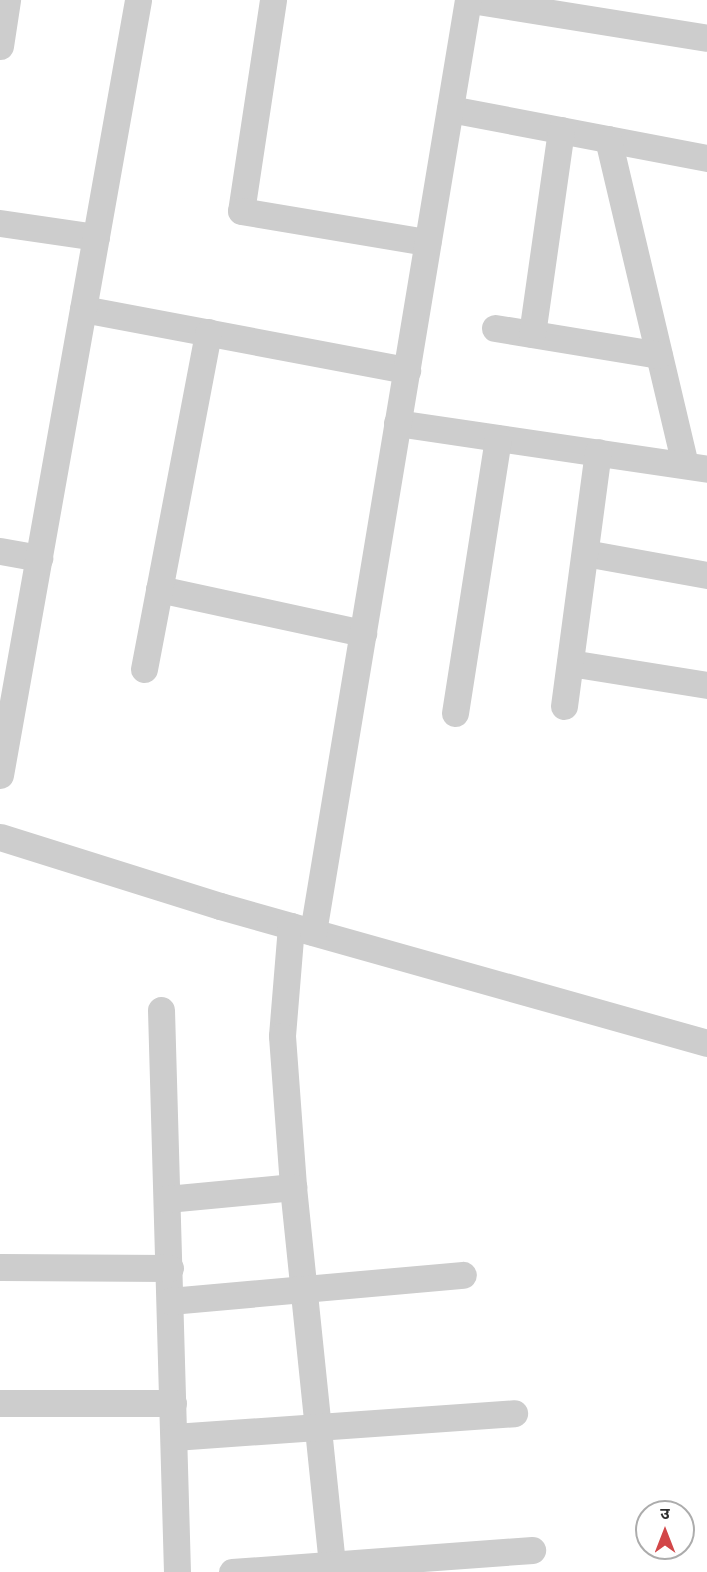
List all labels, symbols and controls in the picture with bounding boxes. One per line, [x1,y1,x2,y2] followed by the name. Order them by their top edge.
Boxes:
[635,1500,695,1560] north arrow
[660,1504,670,1524] text: उ

